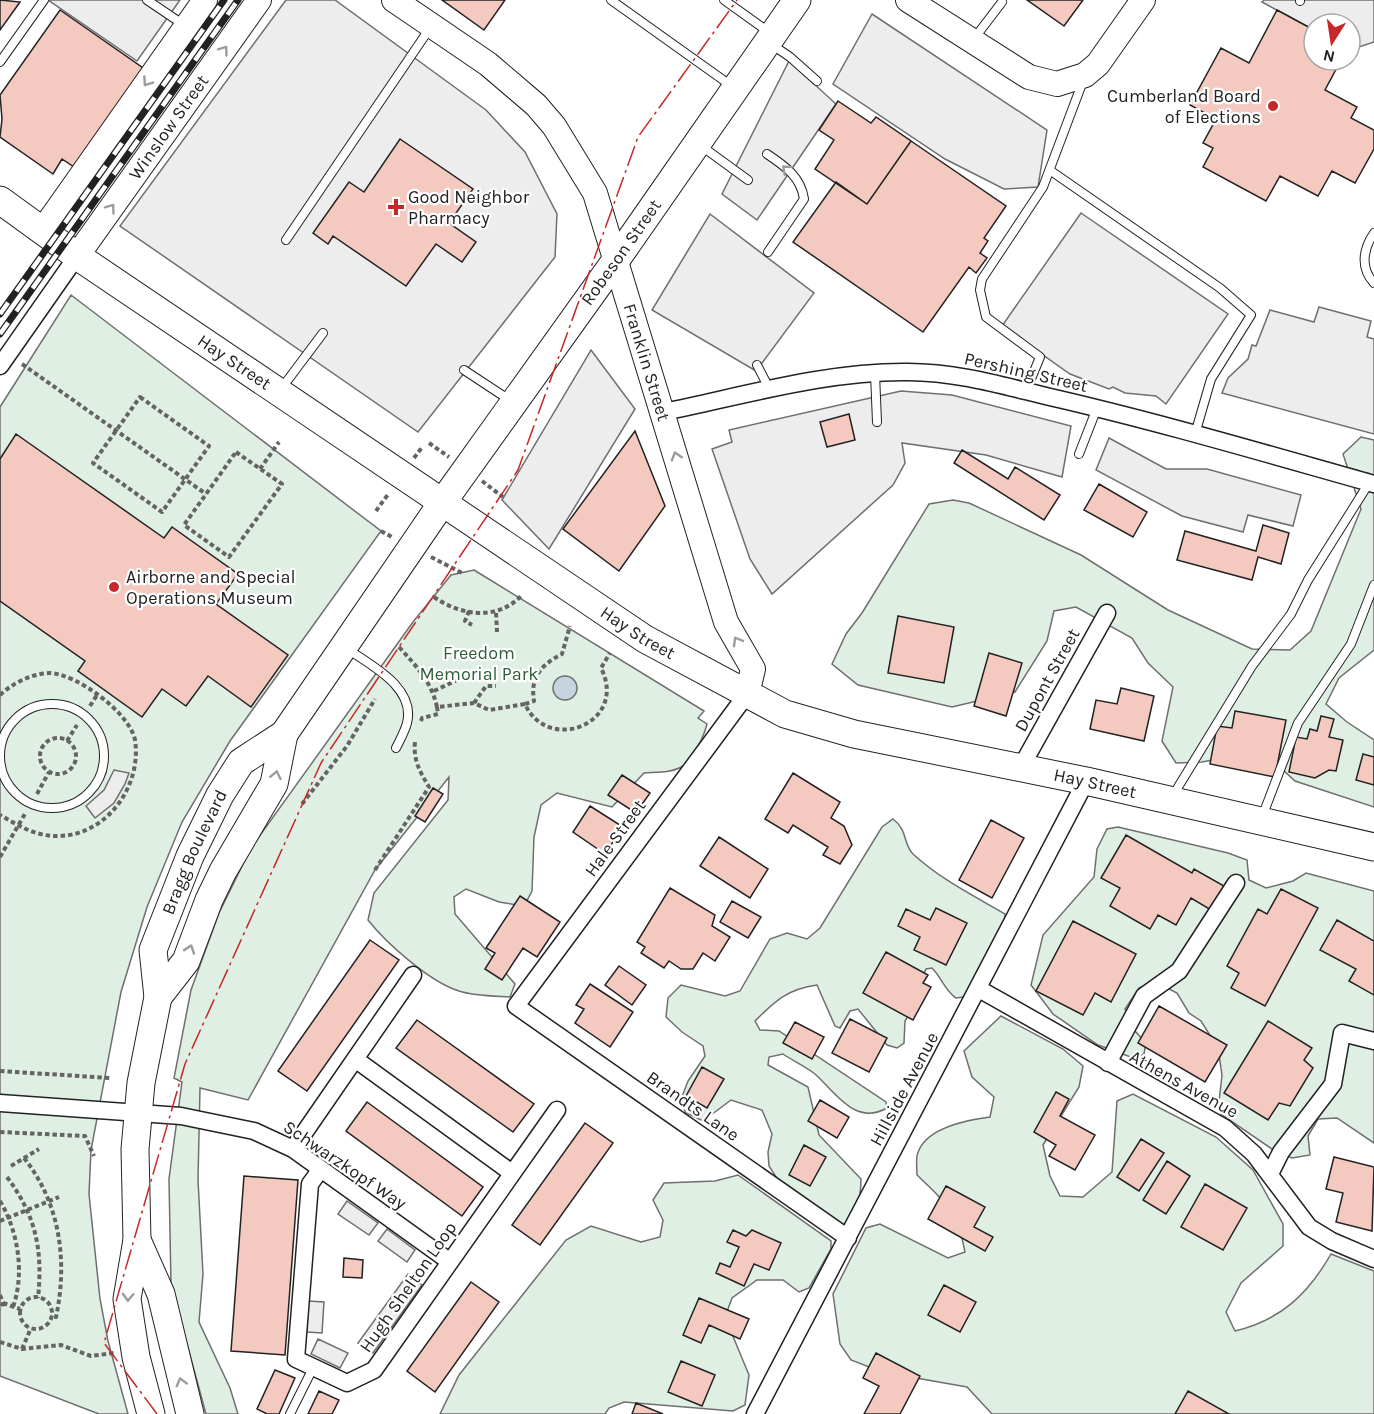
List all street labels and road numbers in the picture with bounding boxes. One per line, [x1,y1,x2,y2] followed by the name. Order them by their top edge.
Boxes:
[124,70,213,184] street label: Winslow Street
[576,195,666,310] street label: Robeson Street
[618,301,675,424] street label: Franklin Street
[193,329,276,395] street label: Hay Street
[962,347,1090,397] street label: Pershing Street
[596,601,679,664] street label: Hay Street
[1010,624,1084,735] street label: Dupont Street
[1052,764,1139,803] street label: Hay Street
[157,786,232,918] street label: Bragg Boulevard
[580,795,650,881] street label: Hale Street
[865,1028,943,1150] street label: Hillside Avenue
[1126,1045,1242,1123] street label: Athens Avenue
[642,1066,744,1146] street label: Brandts Lane
[279,1116,411,1215] street label: Schwarzkopf Way
[355,1217,461,1357] street label: Hugh Shelton Loop

